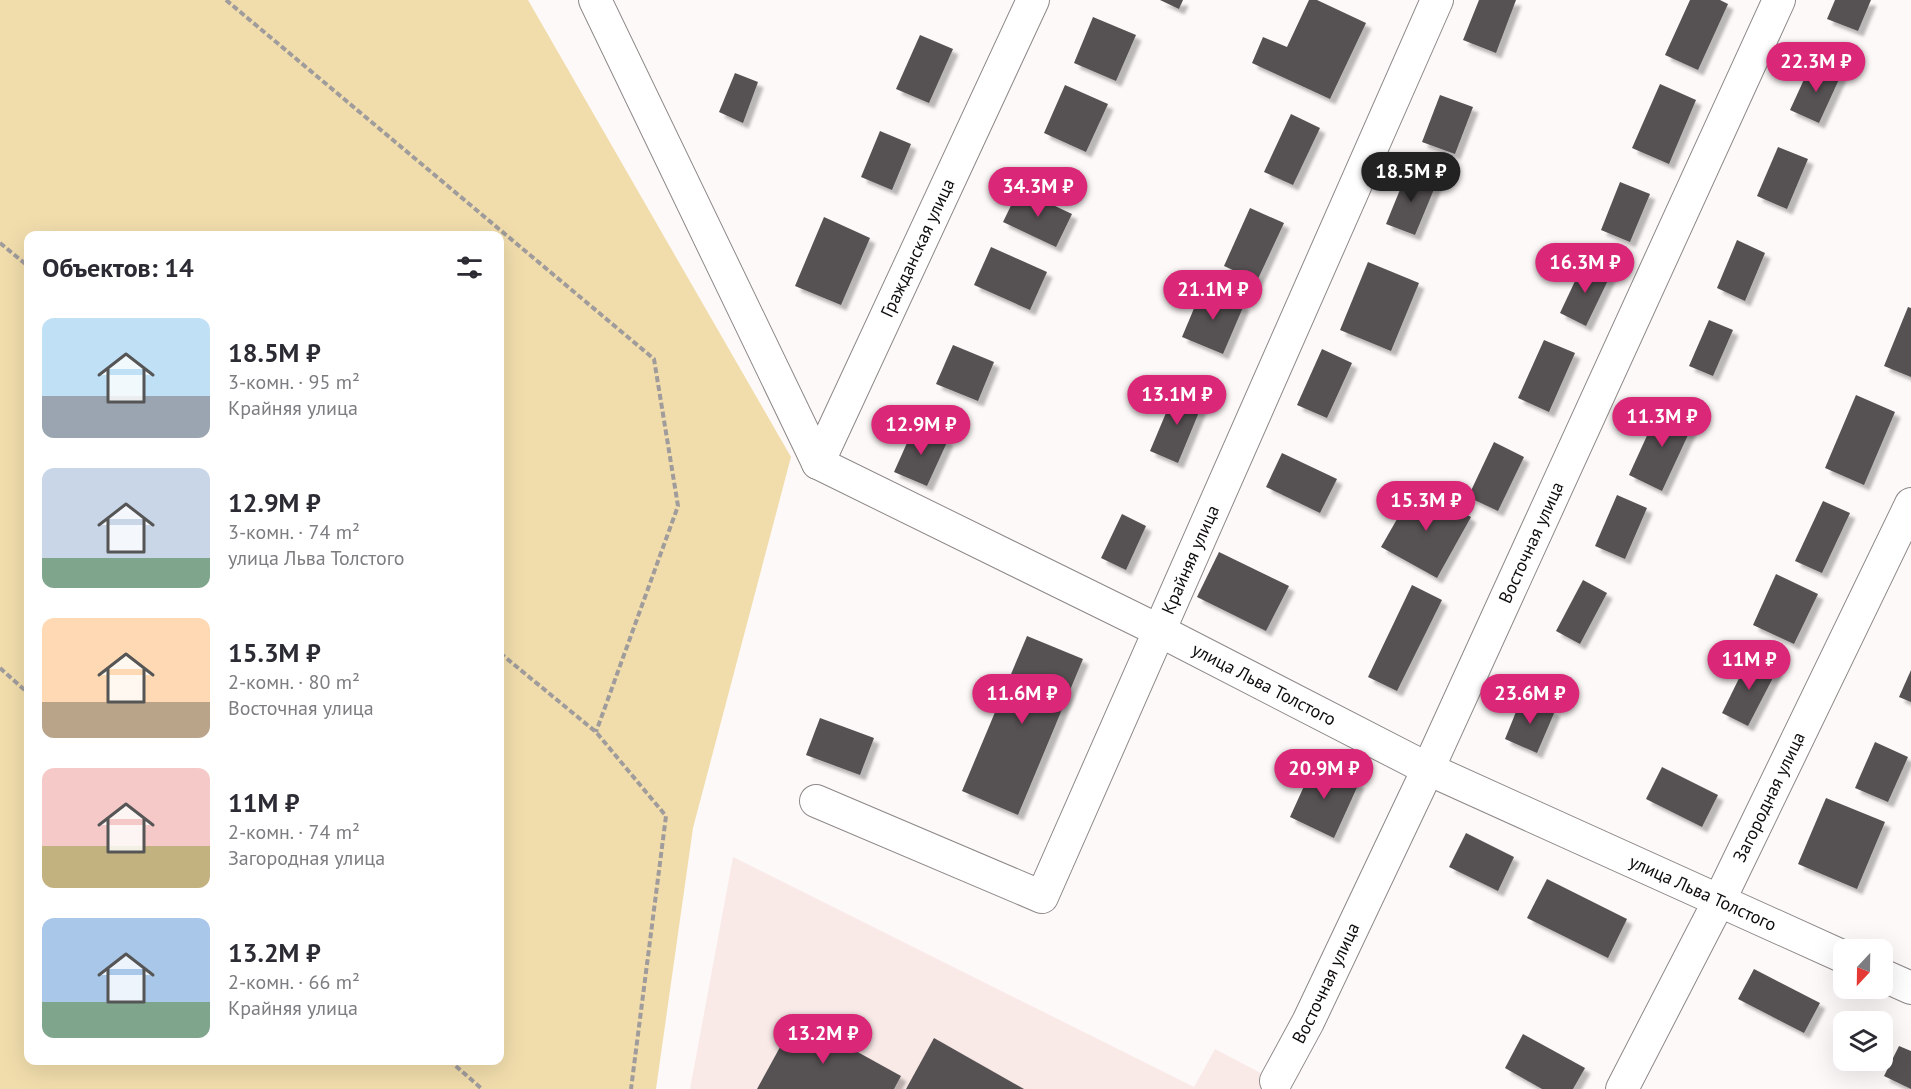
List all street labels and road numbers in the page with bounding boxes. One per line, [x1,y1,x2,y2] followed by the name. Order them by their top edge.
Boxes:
[875,175,959,321] street label: Гражданская улица
[1493,478,1569,607] street label: Восточная улица
[1156,501,1224,618] street label: Крайняя улица
[1188,637,1340,731] street label: улица Льва Толстого
[1728,728,1810,866] street label: Загородная улица
[1626,850,1780,936] street label: улица Льва Толстого
[1287,919,1364,1047] street label: Восточная улица

